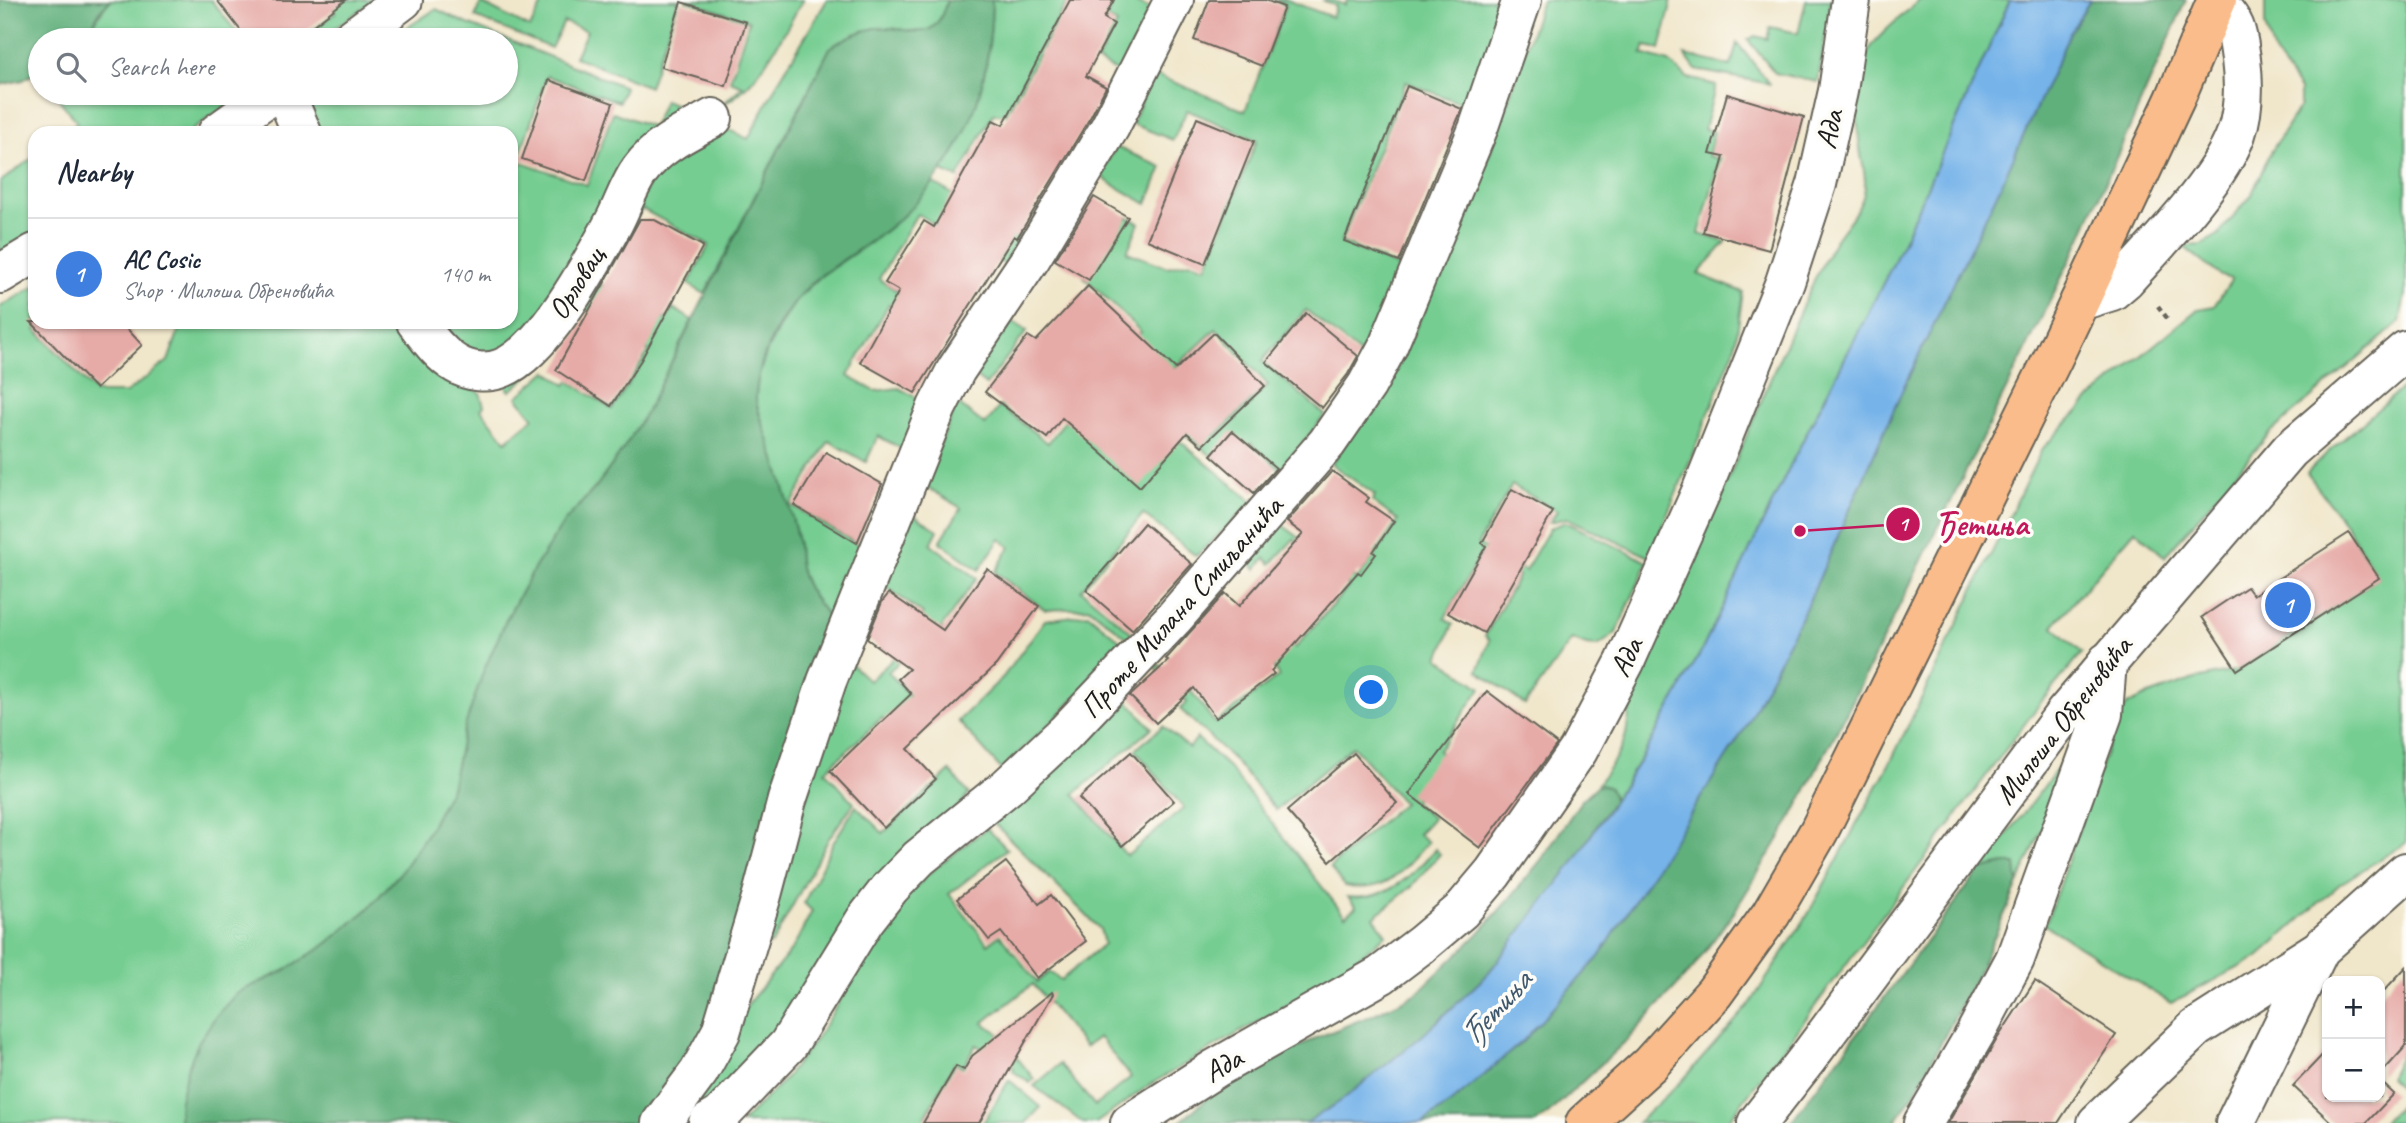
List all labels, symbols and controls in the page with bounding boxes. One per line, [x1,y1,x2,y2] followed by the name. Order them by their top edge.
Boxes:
[28,28,518,105] search box
[52,48,90,86] icon: search
[108,50,214,83] text: Search here
[1806,104,1852,152] street label: Ада
[56,153,132,191] text: Nearby
[539,238,614,327] street label: Орловац
[123,243,200,276] text: AC Cosic
[74,260,84,289] text: 1
[441,260,490,289] text: 140 m
[123,276,333,305] text: Shop · Милоша Обреновића
[1071,487,1292,726] street label: Проте Милана Смиљанића
[1885,498,2042,551] callout: Ђетиња
[1934,504,2031,545] text: Ђетиња
[1898,511,1910,537] text: 1
[2265,579,2311,631] pin: 1
[1986,627,2142,812] street label: Милоша Обреновића
[1600,630,1652,683] street label: Ада
[1354,675,1388,709] your location
[1450,959,1543,1055] water label: Ђетиња
[2322,976,2385,1102] map controls
[2322,976,2385,1039] button: +
[1197,1038,1251,1091] street label: Ада
[2322,1039,2385,1102] button: −

